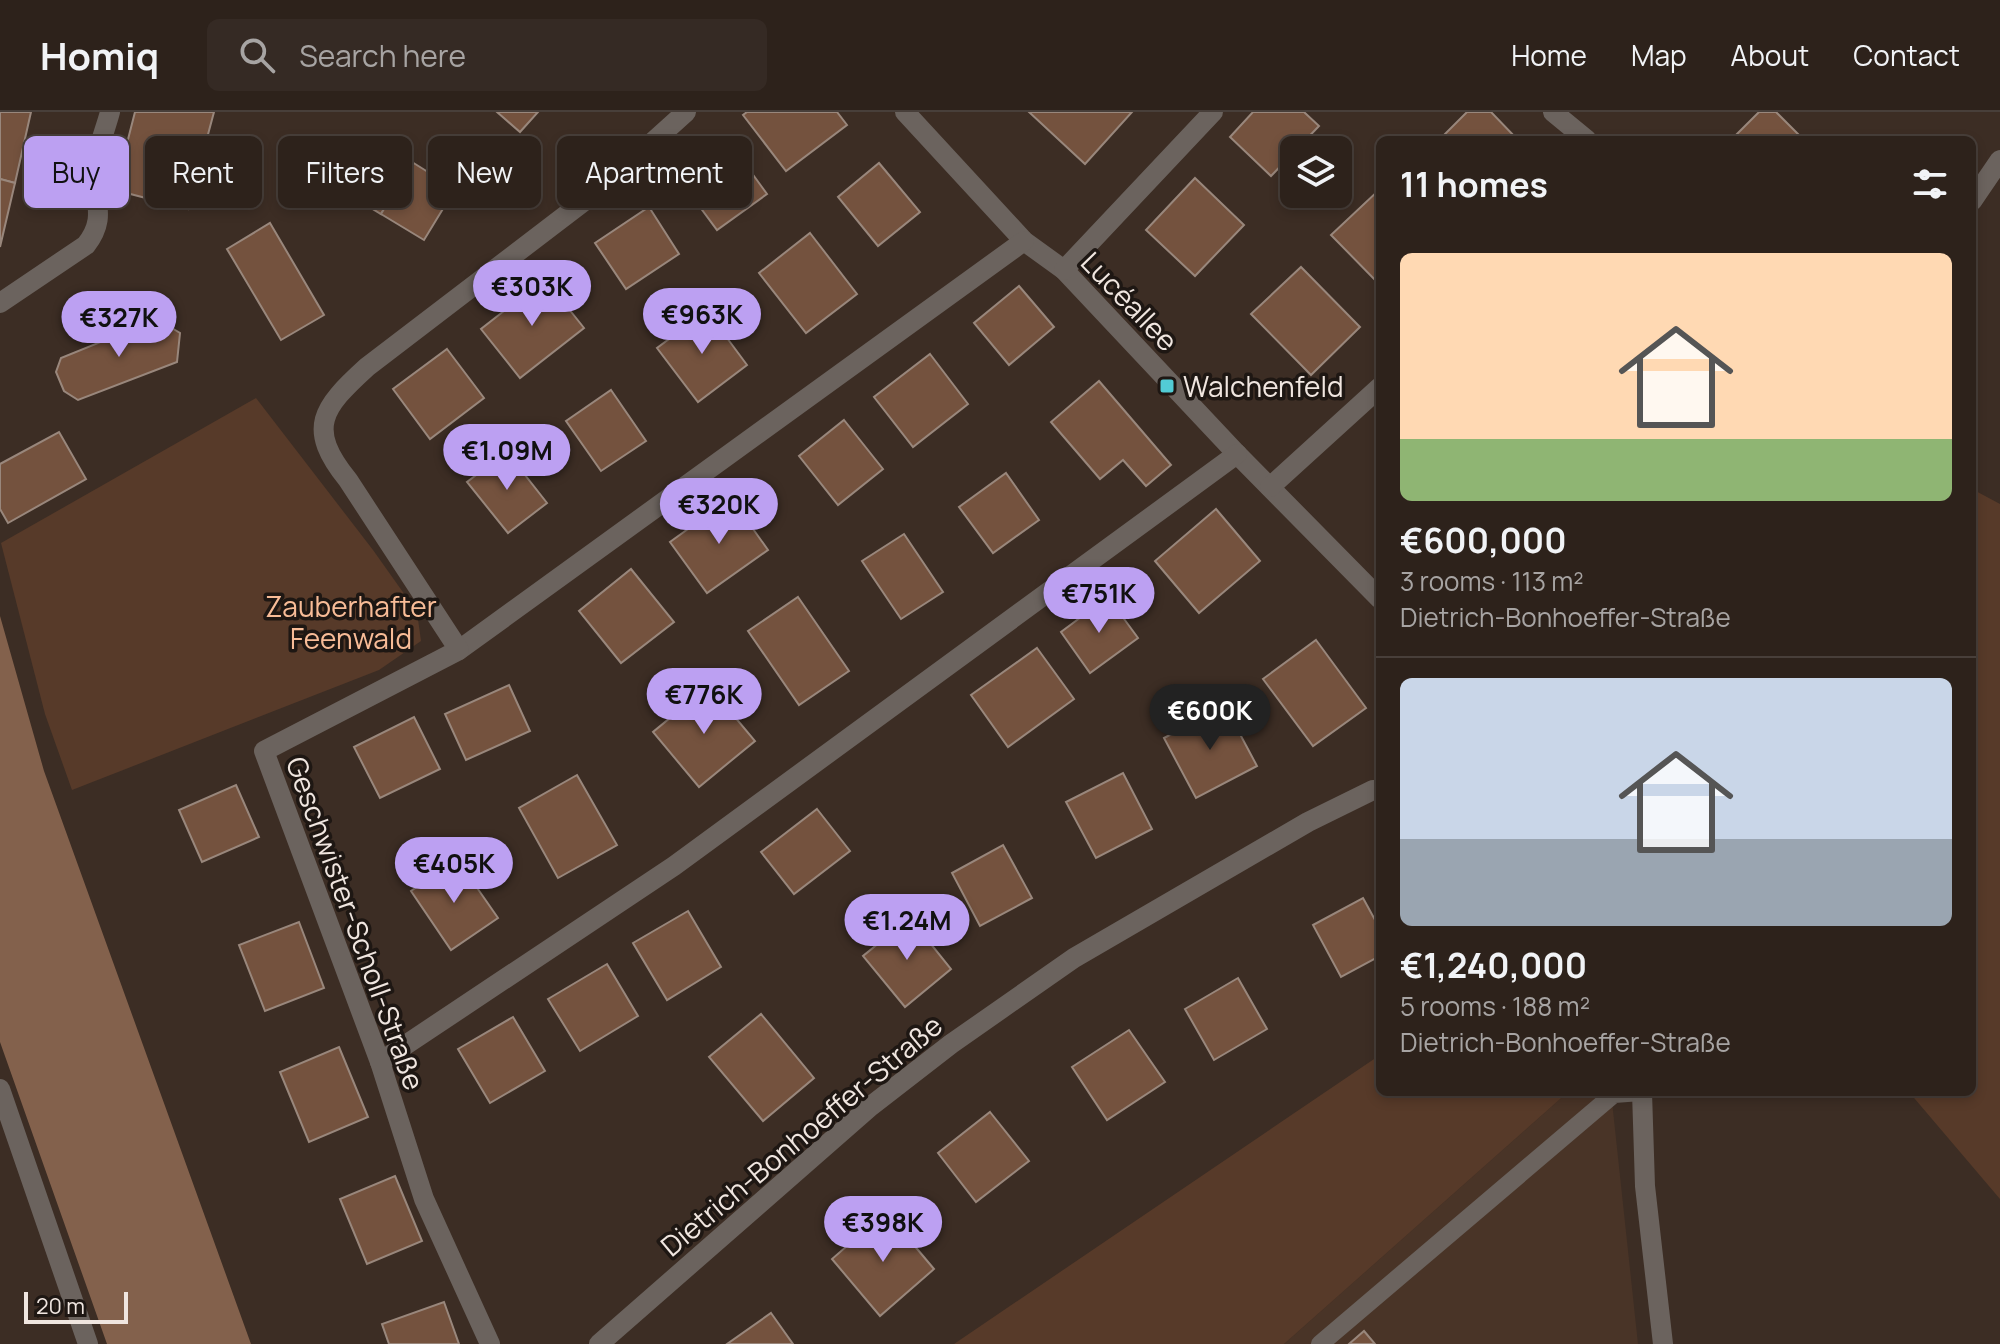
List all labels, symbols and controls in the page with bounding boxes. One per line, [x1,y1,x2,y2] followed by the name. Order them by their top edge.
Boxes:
[207,19,767,91] search box
[40,29,159,81] text: Homiq
[235,33,279,77] icon: search
[299,35,466,76] text: Search here
[1511,36,1587,74] text: Home
[1631,36,1687,74] text: Map
[1731,36,1809,74] text: About
[1853,36,1960,74] text: Contact
[24,136,129,208] chip: Buy
[145,136,262,208] chip: Rent
[278,136,412,208] chip: Filters
[428,136,541,208] chip: New
[557,136,752,208] chip: Apartment
[1280,136,1352,208] map controls
[1280,136,1352,208] button: layers
[1400,161,1548,207] text: 11 homes
[1908,162,1952,206] icon: filters
[1073,243,1187,359] street label: Lucéallee
[476,260,588,328] pin: €303K
[491,268,573,304] text: €303K
[646,288,758,356] pin: €963K
[63,291,175,359] pin: €327K
[661,296,743,332] text: €963K
[79,299,159,335] text: €327K
[1604,305,1748,449] icon: home
[1183,367,1344,405] place label: Walchenfeld
[1158,377,1176,395] marker: Walchenfeld
[442,424,572,492] pin: €1.09M
[461,432,553,468] text: €1.09M
[663,478,775,546] pin: €320K
[678,486,760,522] text: €320K
[1400,517,1567,563] text: €600,000
[1400,563,1584,599] text: 3 rooms · 113 m²
[1043,567,1155,635] pin: €751K
[1061,575,1137,611] text: €751K
[265,587,437,657] park label: Zauberhafter Feenwald
[1400,599,1731,635] text: Dietrich-Bonhoeffer-Straße
[648,668,760,736] pin: €776K
[665,676,743,712] text: €776K
[1154,684,1266,752] pin: €600K
[1168,692,1252,728] text: €600K
[1604,730,1748,874] icon: home
[278,751,434,1095] street label: Geschwister-Scholl-Straße
[398,837,510,905] pin: €405K
[413,845,495,881] text: €405K
[842,894,972,962] pin: €1.24M
[863,902,952,938] text: €1.24M
[1400,942,1587,988] text: €1,240,000
[1400,988,1590,1024] text: 5 rooms · 188 m²
[652,1006,950,1264] street label: Dietrich-Bonhoeffer-Straße
[1400,1024,1731,1060] text: Dietrich-Bonhoeffer-Straße
[827,1196,939,1264] pin: €398K
[842,1204,924,1240] text: €398K
[24,1288,128,1324] scale bar
[36,1291,85,1321] text: 20 m

